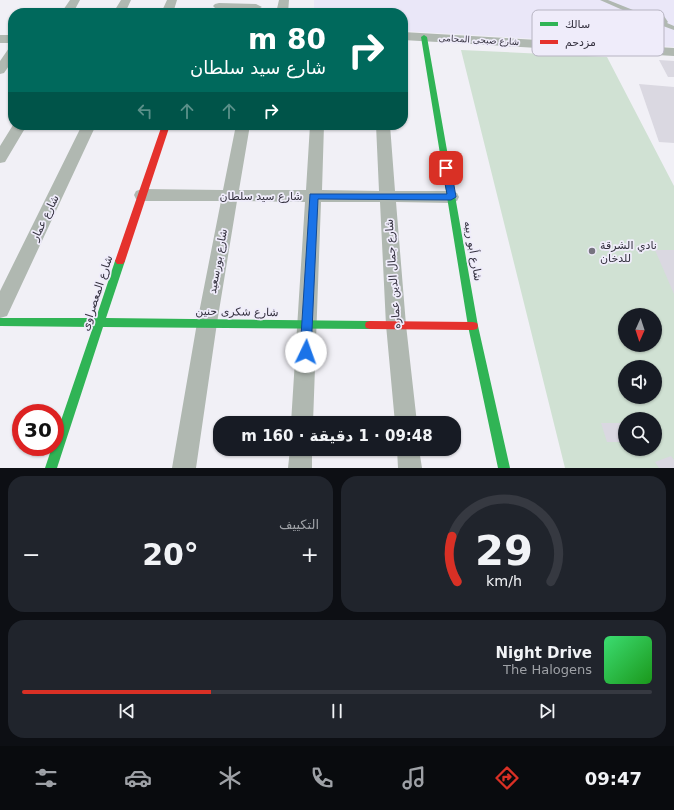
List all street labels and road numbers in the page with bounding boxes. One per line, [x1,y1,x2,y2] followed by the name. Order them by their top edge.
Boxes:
[438,33,520,47] street label: شارع صبحى المحامى
[219,190,303,203] street label: شارع سيد سلطان
[28,193,62,244] street label: شارع عمار
[383,218,403,330] street label: شارع جمال الدين عماره
[461,220,486,282] street label: شارع أبو ربيه
[206,228,230,294] street label: شارع بورسعيد
[79,254,115,332] street label: شارع المعصراوى
[195,305,279,319] street label: شارع شكرى حنين

